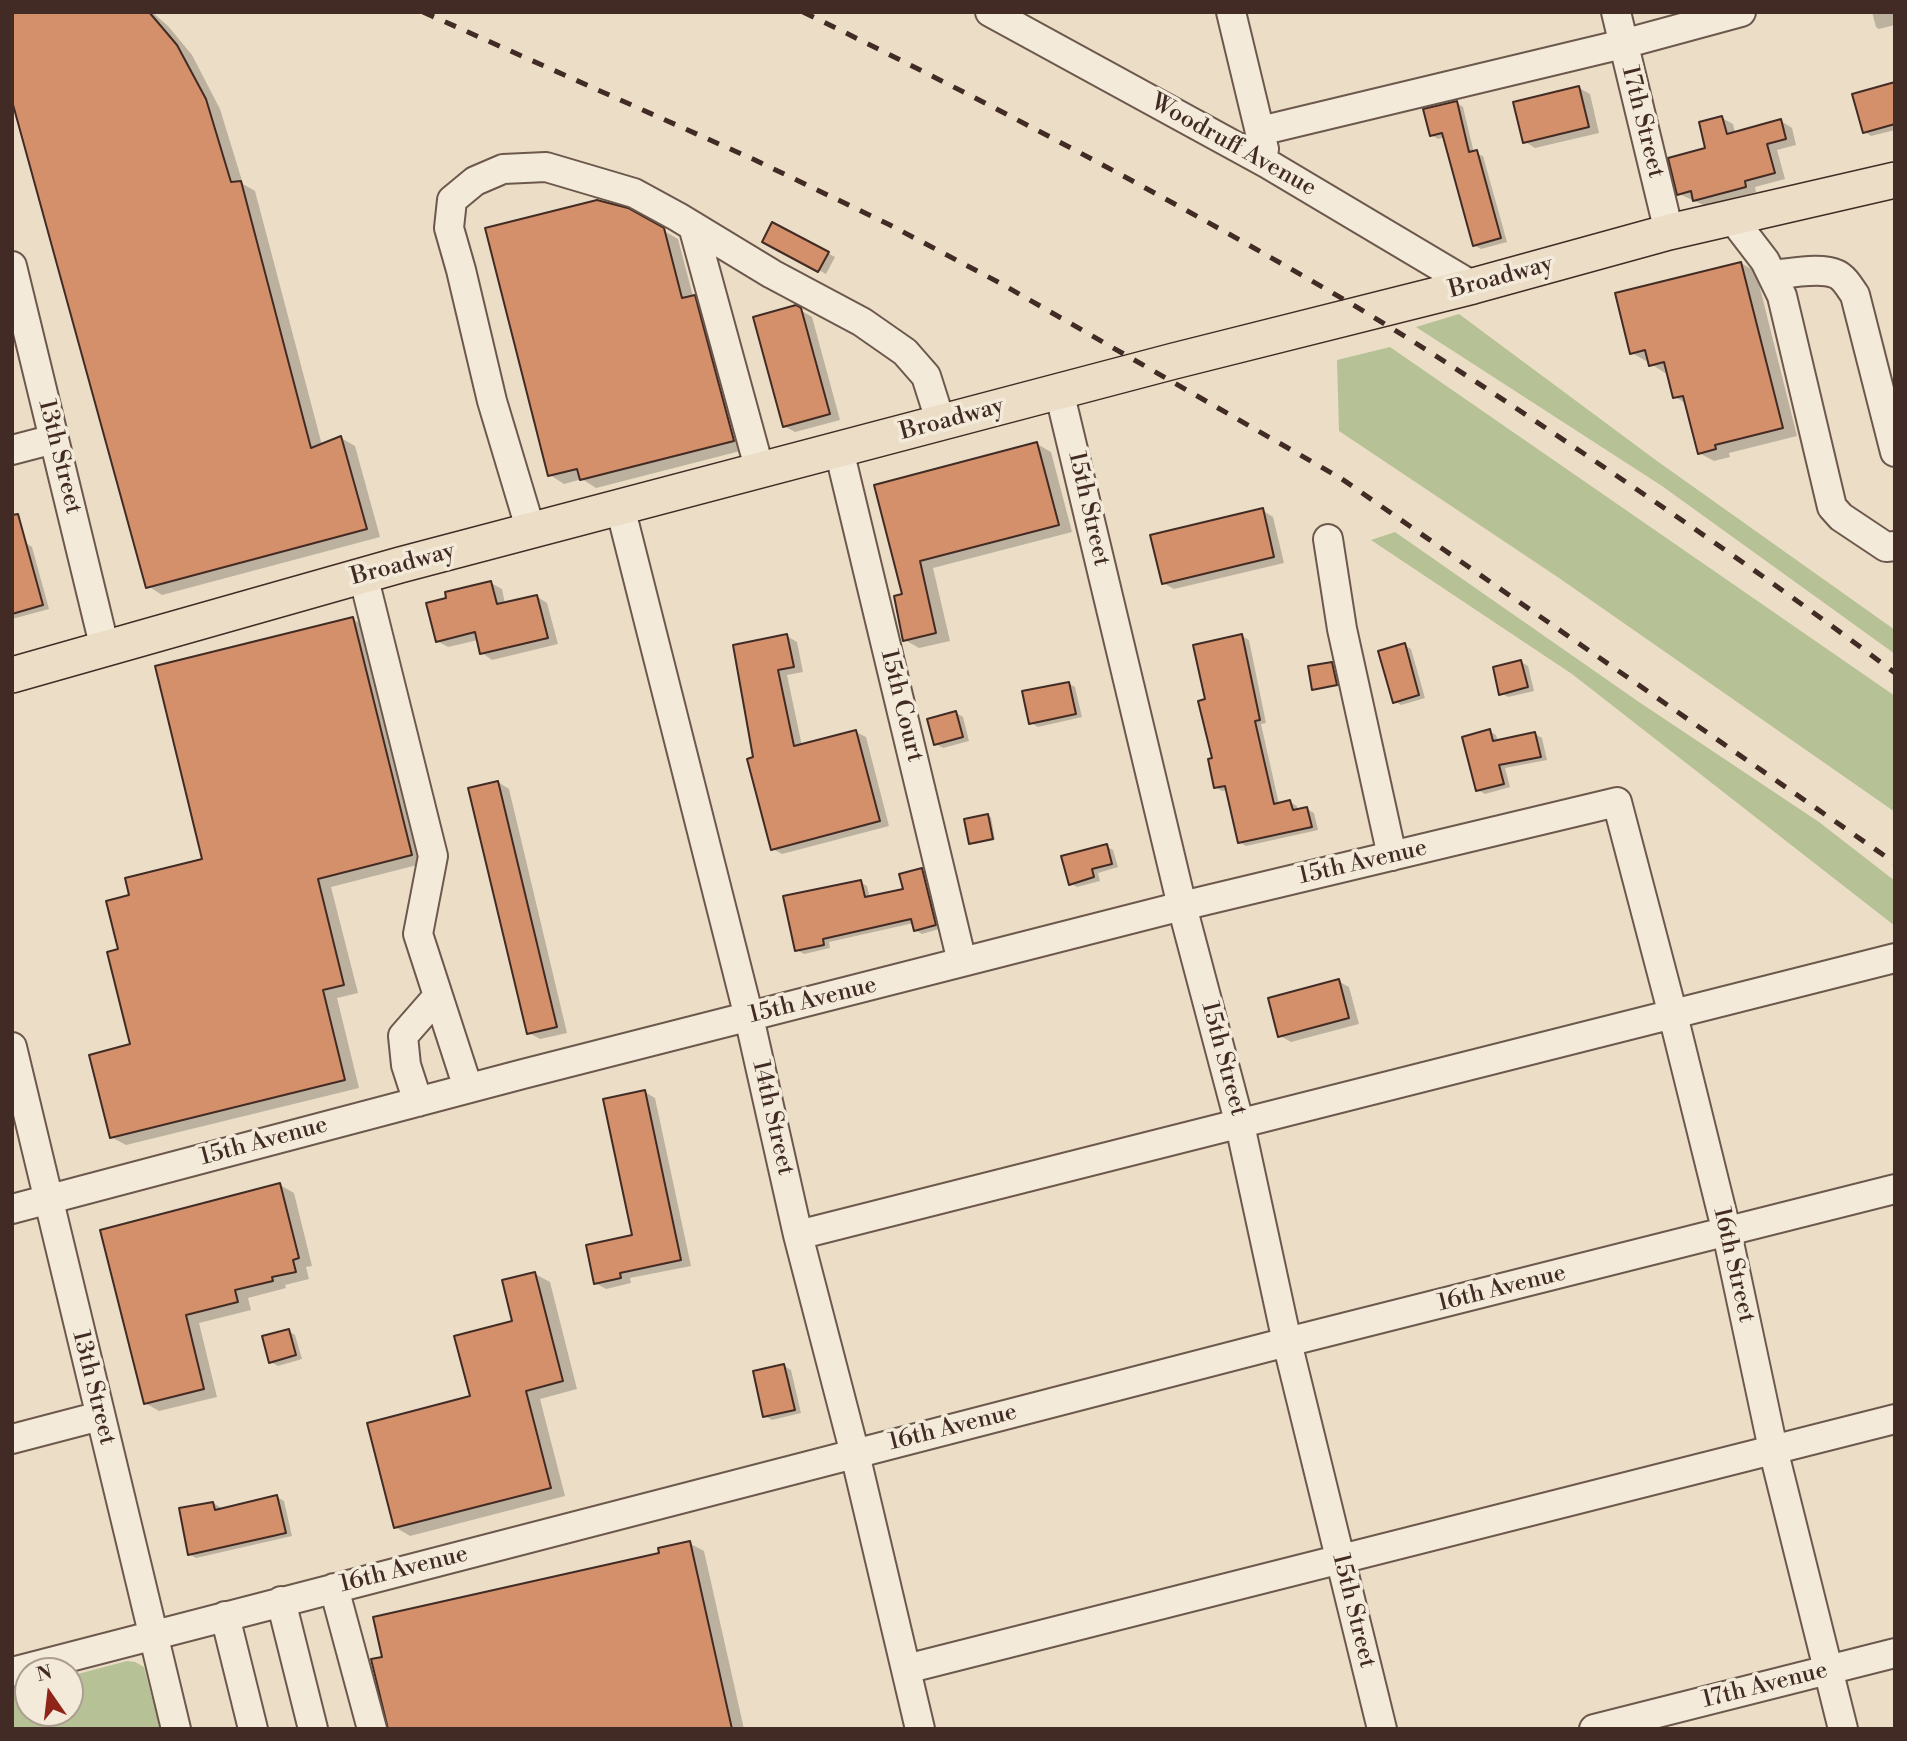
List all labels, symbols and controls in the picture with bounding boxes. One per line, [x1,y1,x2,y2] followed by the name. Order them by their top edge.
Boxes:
[1614,63,1670,181] street label: 17th Street
[1145,89,1321,203] street label: Woodruff Avenue
[1446,250,1556,306] street label: Broadway
[897,392,1007,448] street label: Broadway
[31,397,87,517] street label: 13th Street
[1061,449,1115,569] street label: 15th Street
[348,537,458,593] street label: Broadway
[873,647,929,765] street label: 15th Court
[1296,834,1430,892] street label: 15th Avenue
[746,971,880,1031] street label: 15th Avenue
[1194,999,1252,1119] street label: 15th Street
[745,1058,799,1178] street label: 14th Street
[197,1111,331,1173] street label: 15th Avenue
[1706,1205,1760,1325] street label: 16th Street
[1435,1259,1569,1319] street label: 16th Avenue
[65,1328,121,1448] street label: 13th Street
[886,1398,1020,1458] street label: 16th Avenue
[337,1540,471,1600] street label: 16th Avenue
[1325,1551,1381,1671] street label: 15th Street
[14,1657,84,1727] north arrow
[1699,1657,1831,1715] street label: 17th Avenue
[34,1660,55,1687] text: N

